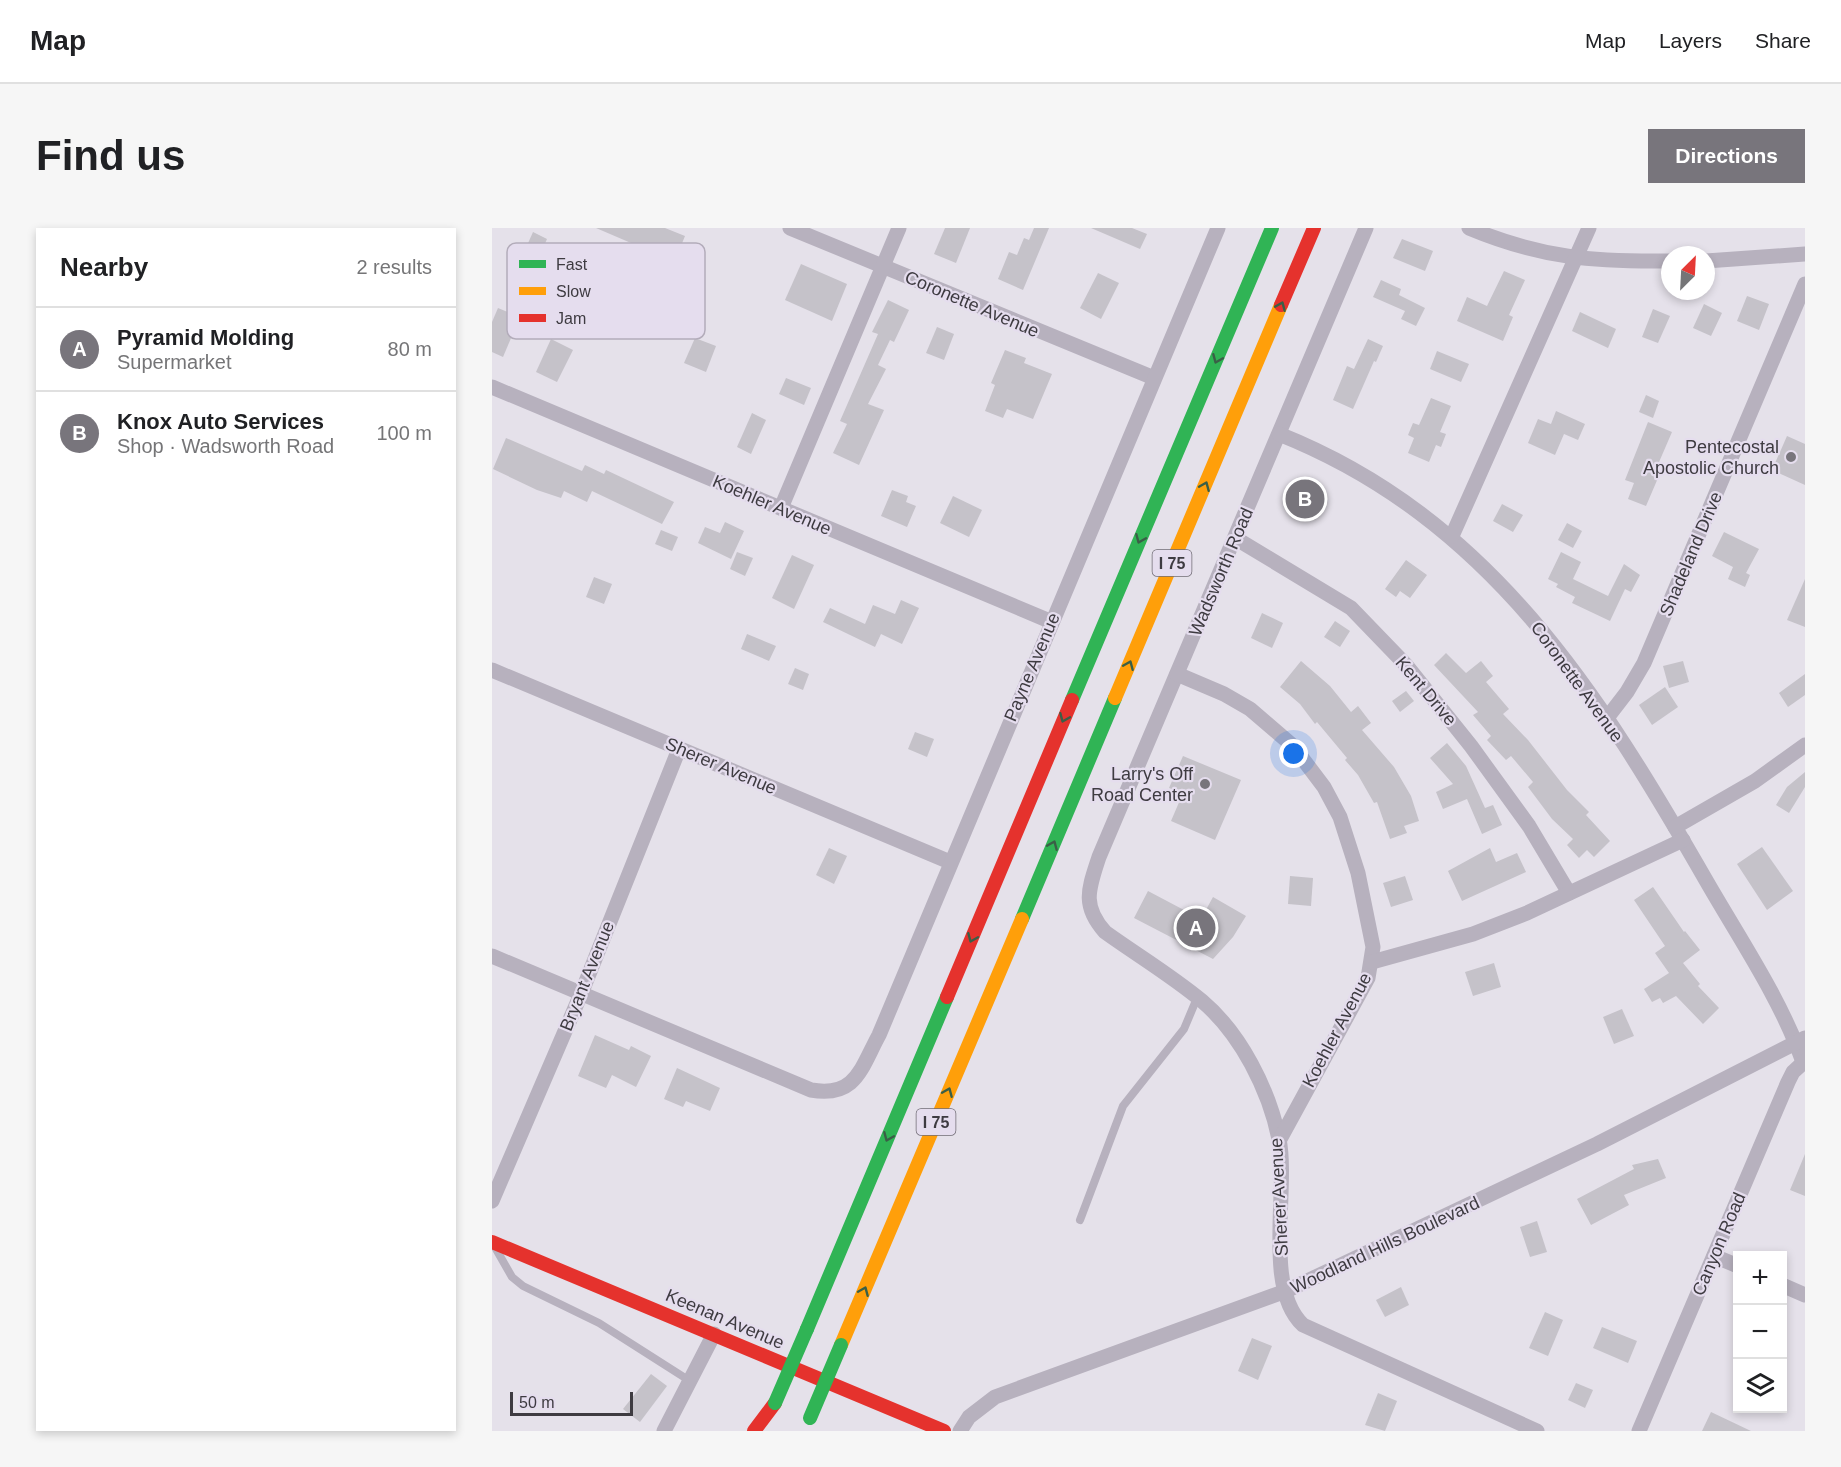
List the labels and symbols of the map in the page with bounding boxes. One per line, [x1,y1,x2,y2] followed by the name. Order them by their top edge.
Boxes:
[507,243,705,339] legend
[1661,246,1715,300] north arrow
[556,256,588,273] text: Fast
[902,267,1042,341] street label: Coronette Avenue
[556,283,591,300] text: Slow
[1274,301,1286,312] one-way arrow
[556,310,586,327] text: Jam
[1212,353,1224,364] one-way arrow
[1643,437,1779,478] place label: Pentecostal Apostolic Church
[1784,450,1798,464] marker: Pentecostal Apostolic Church
[710,471,834,539] street label: Koehler Avenue
[1286,476,1324,522] pin: B
[1198,481,1210,492] one-way arrow
[1656,489,1726,619] street label: Shadeland Drive
[1185,505,1257,639] street label: Wadsworth Road
[1136,532,1148,543] one-way arrow
[1152,550,1192,576] road number: I 75
[1000,610,1064,724] street label: Payne Avenue
[1527,618,1627,746] street label: Coronette Avenue
[1391,652,1461,730] street label: Kent Drive
[1122,661,1134,672] one-way arrow
[1060,712,1072,723] one-way arrow
[662,734,780,798] street label: Sherer Avenue
[1279,739,1308,768] your location
[1091,764,1194,805] place label: Larry's Off Road Center
[1198,777,1212,791] marker: Larry's Off Road Center
[1046,840,1058,851] one-way arrow
[1176,906,1216,950] pin: A
[556,918,618,1034] street label: Bryant Avenue
[967,932,979,943] one-way arrow
[1298,969,1376,1091] street label: Koehler Avenue
[941,1087,953,1098] one-way arrow
[916,1109,956,1135] road number: I 75
[883,1131,895,1142] one-way arrow
[1266,1137,1292,1257] street label: Sherer Avenue
[1688,1189,1750,1299] street label: Canyon Road
[1288,1192,1482,1298] street label: Woodland Hills Boulevard
[663,1285,787,1353] street label: Keenan Avenue
[857,1286,869,1297] one-way arrow
[510,1389,633,1416] scale bar

